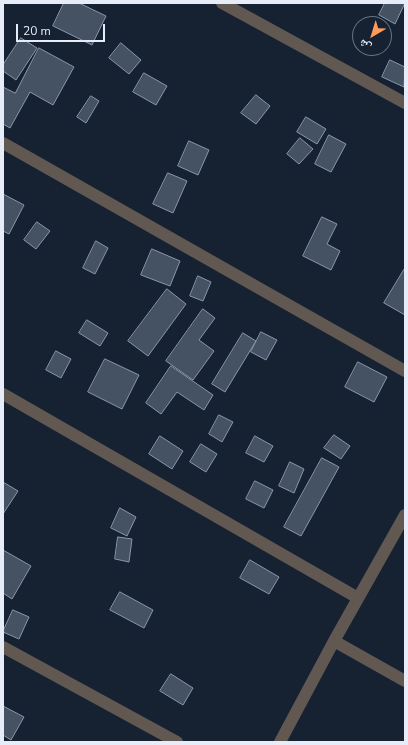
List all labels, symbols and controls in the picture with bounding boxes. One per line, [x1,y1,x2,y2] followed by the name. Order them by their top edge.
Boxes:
[18,16,107,42] scale bar
[352,16,392,56] north arrow
[23,23,51,39] text: 20 m
[356,36,374,55] text: ش

